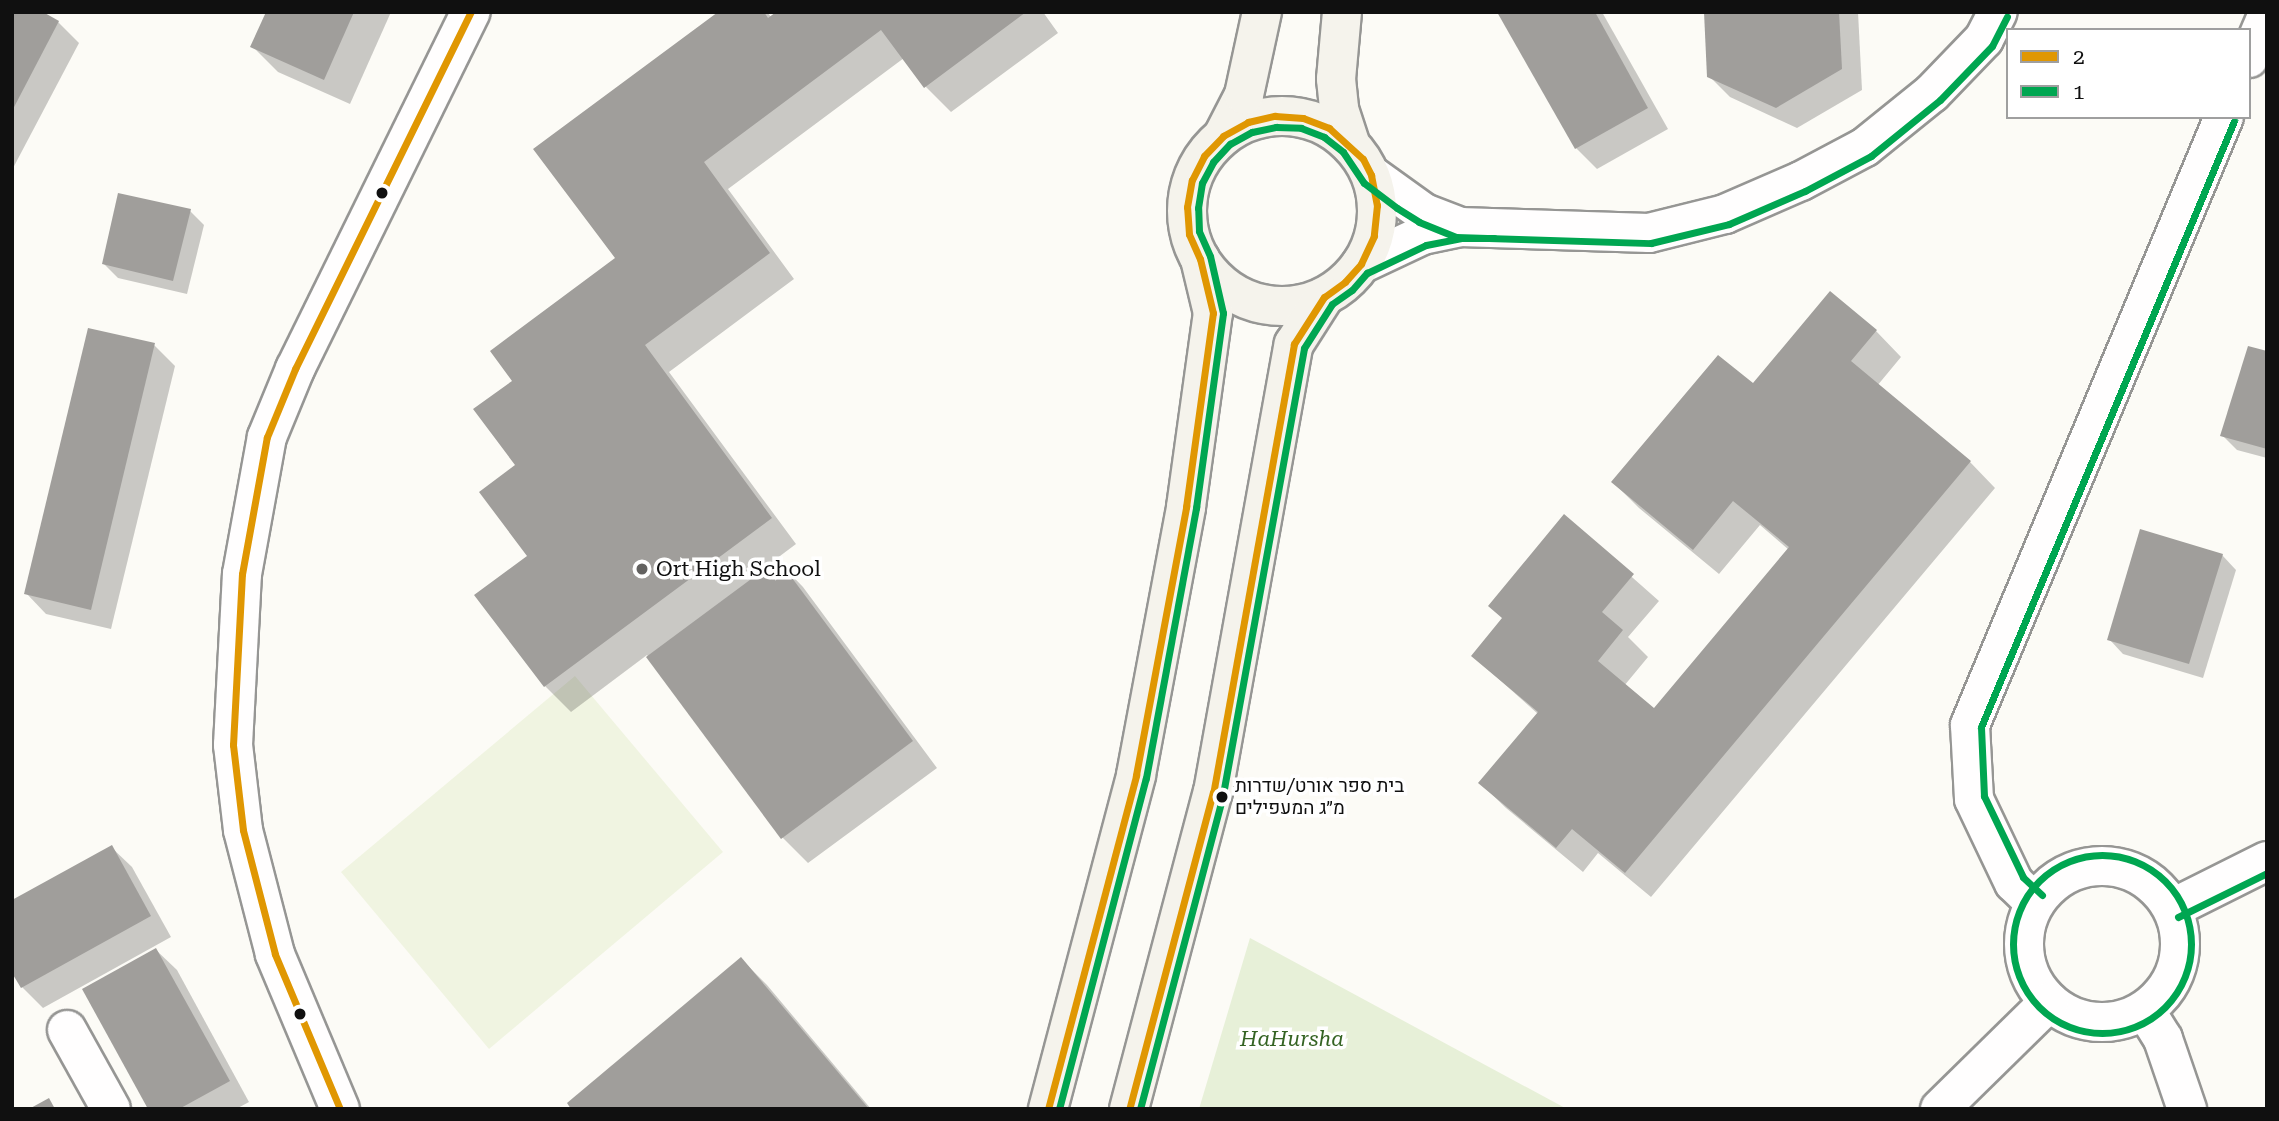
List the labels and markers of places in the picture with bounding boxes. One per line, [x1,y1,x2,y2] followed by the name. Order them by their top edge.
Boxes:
[375,186,389,200] unlabelled marker
[656,556,821,582] place label: Ort High School
[634,561,650,577] marker: Ort High School
[1235,775,1404,819] place label: בית ספר אורט/שדרות מ״ג המעפילים
[1215,790,1229,804] marker: בית ספר אורט/שדרות מ״ג המעפילים
[293,1007,307,1021] unlabelled marker

